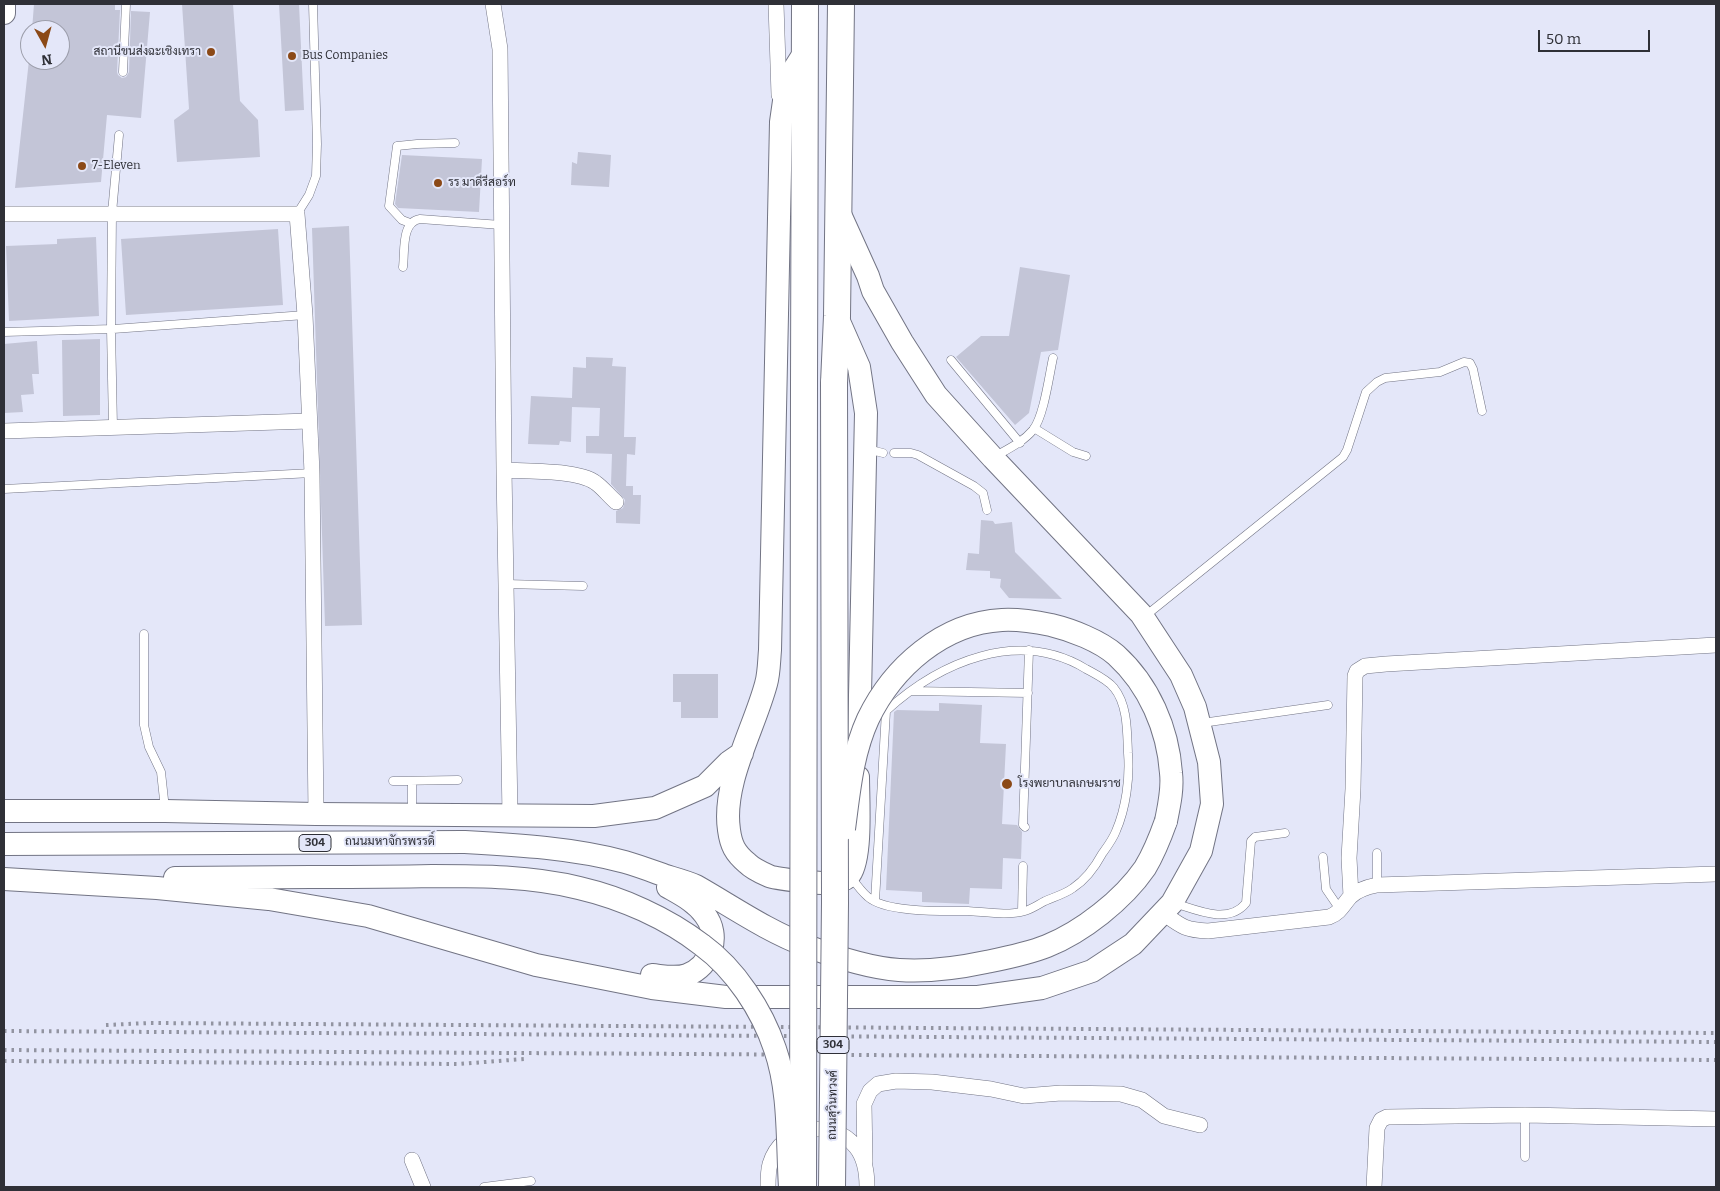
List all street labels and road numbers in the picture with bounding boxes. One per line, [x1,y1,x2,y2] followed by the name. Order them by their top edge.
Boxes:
[299,834,331,851] road number: 304
[345,835,435,849] street label: ถนนมหาจักรพรรดิ์
[817,1036,849,1054] road number: 304
[825,1070,841,1140] street label: ถนนสุวินทวงศ์

